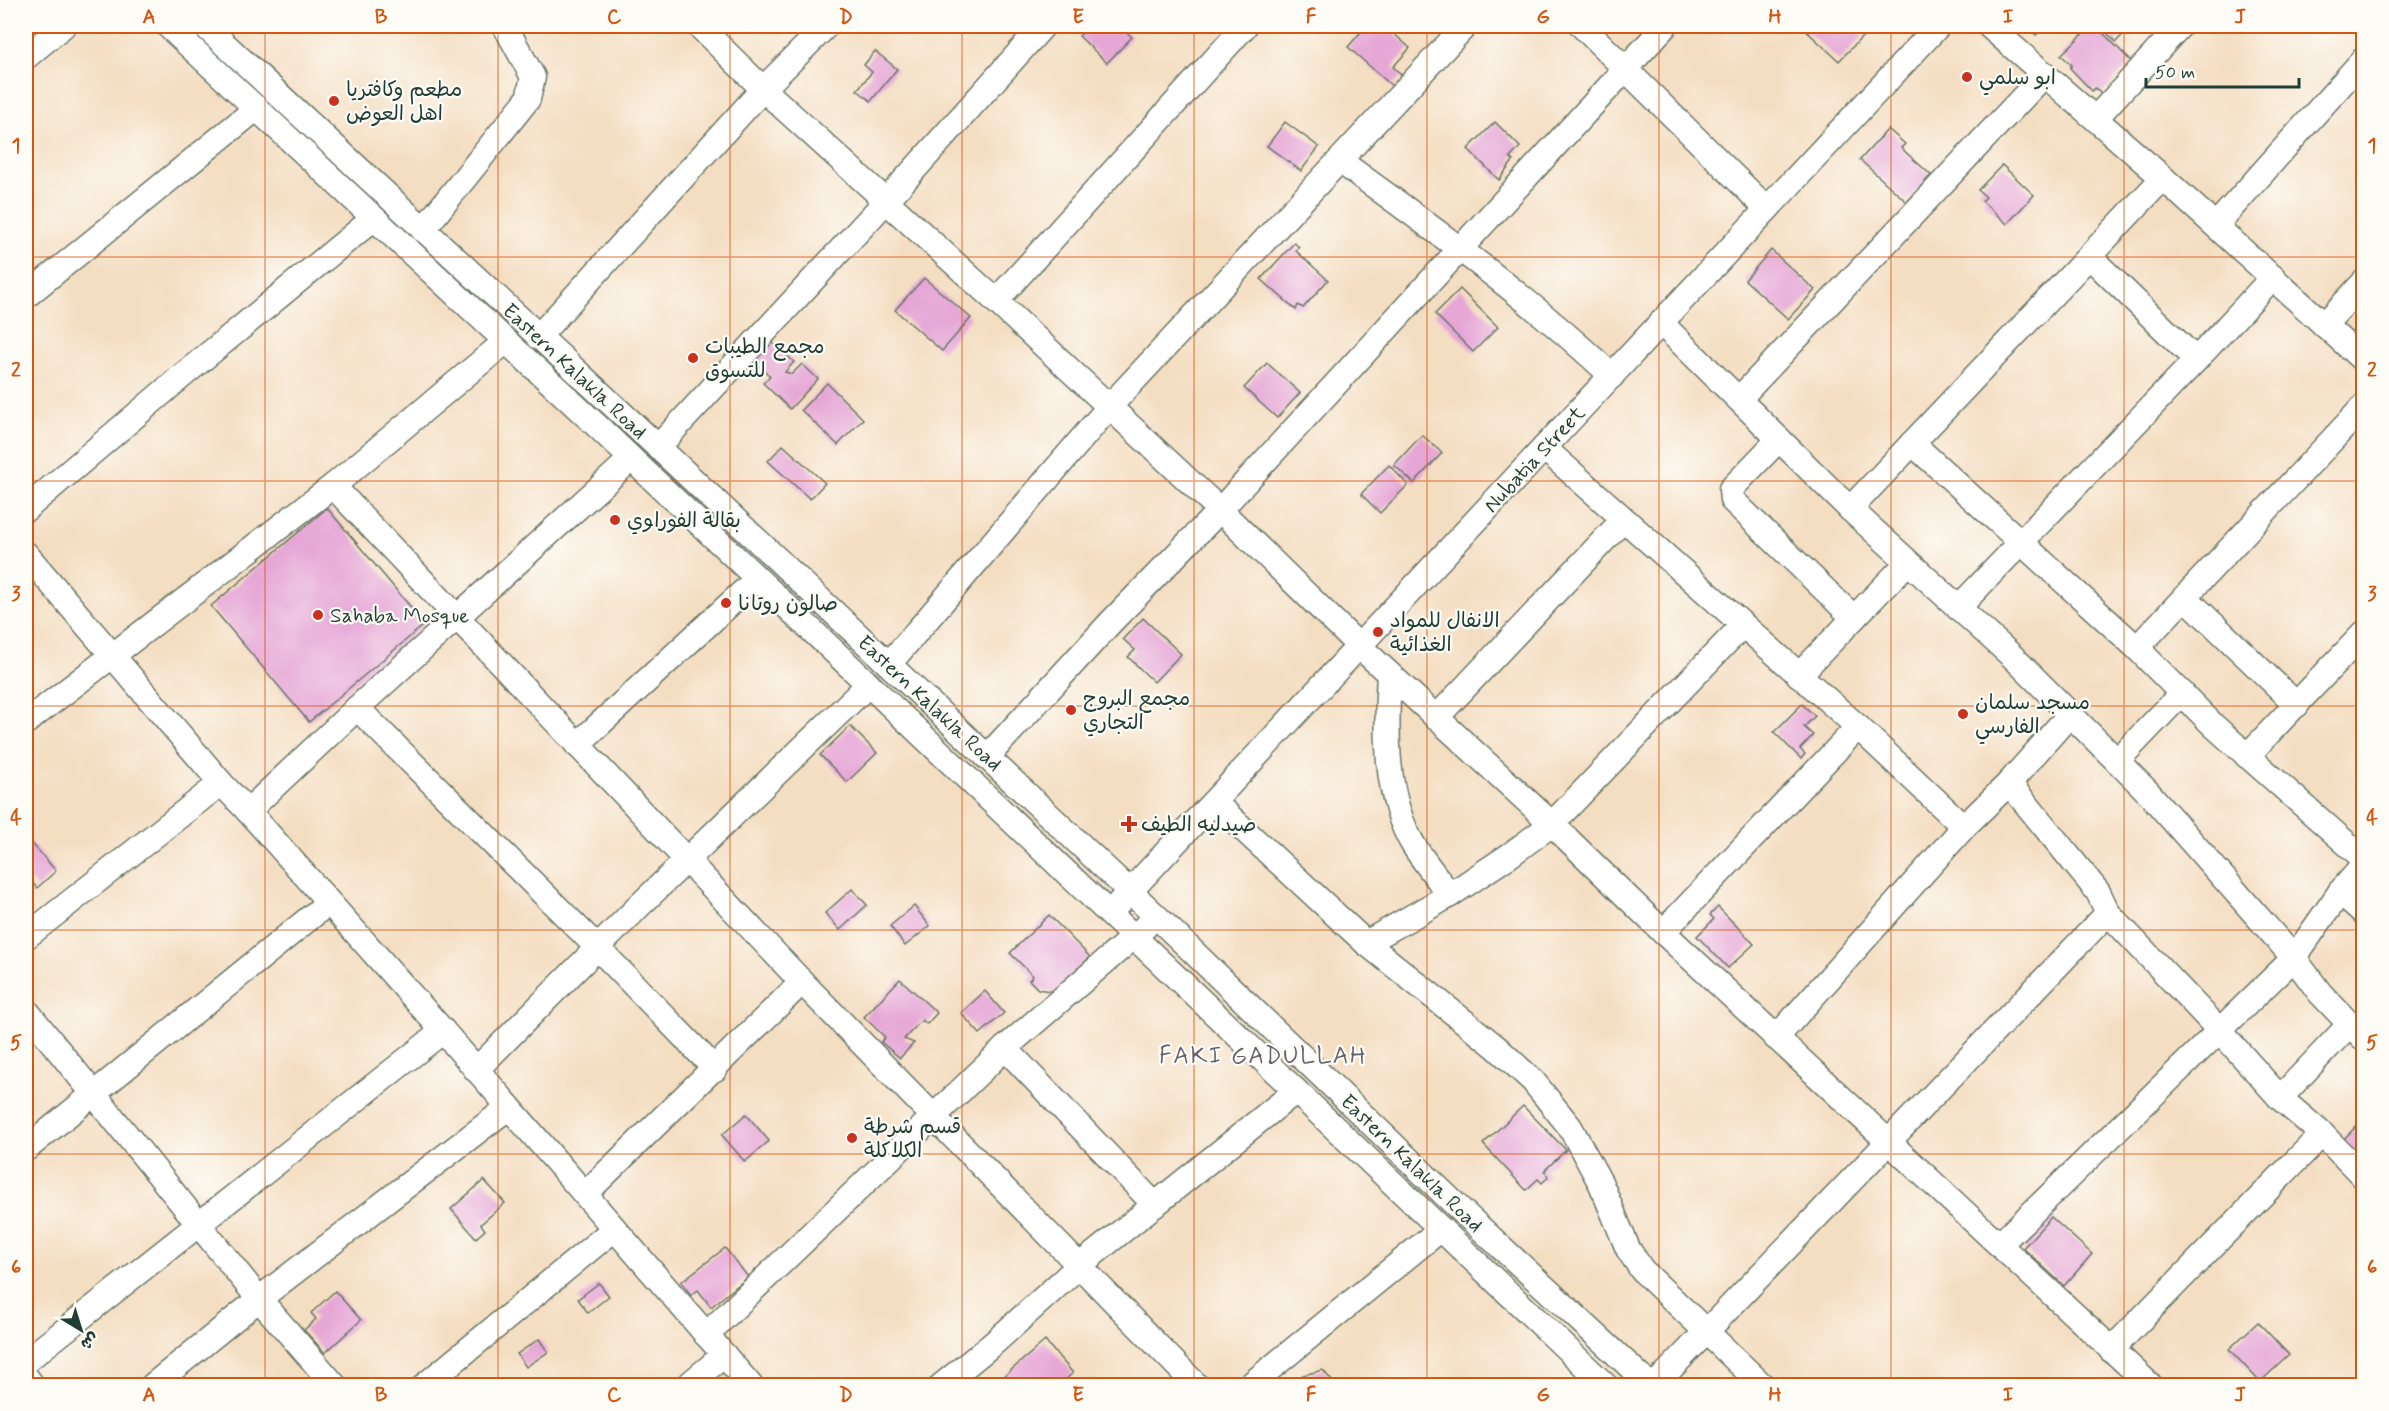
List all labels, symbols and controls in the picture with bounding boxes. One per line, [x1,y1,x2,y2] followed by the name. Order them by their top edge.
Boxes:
[142,4,156,31] text: A
[375,4,388,31] text: B
[607,4,622,31] text: C
[839,4,853,31] text: D
[1072,4,1084,31] text: E
[1306,4,1317,31] text: F
[1536,4,1550,31] text: G
[1768,4,1782,31] text: H
[2003,4,2013,31] text: I
[2234,4,2246,31] text: J
[2146,51,2299,89] scale bar
[2155,61,2195,85] text: 50 m
[1979,64,2056,96] place label: ابو سلمي
[1960,70,1974,84] marker: ابو سلمي
[346,76,462,128] place label: مطعم وكافتريا اهل العوض
[327,94,341,108] marker: مطعم وكافتريا اهل العوض
[12,133,20,160] text: 1
[2368,133,2376,160] text: 1
[496,297,653,446] street label: Eastern Kalakla Road
[705,333,824,385] place label: مجمع الطيبات للتسوق
[686,351,700,365] marker: مجمع الطيبات للتسوق
[11,357,21,384] text: 2
[2367,357,2377,384] text: 2
[1478,400,1592,519] street label: Nubatia Street
[627,507,741,535] place label: بقالة الفوراوي
[608,513,622,527] marker: بقالة الفوراوي
[11,581,21,608] text: 3
[2367,581,2377,608] text: 3
[738,590,838,618] place label: صالون روتانا
[719,596,733,610] marker: صالون روتانا
[330,602,469,630] place label: Sahaba Mosque
[1390,607,1500,659] place label: الانفال للمواد الغذائية
[311,608,325,622] marker: Sahaba Mosque
[1371,625,1385,639] marker: الانفال للمواد الغذائية
[851,629,1008,778] street label: Eastern Kalakla Road
[1083,685,1190,737] place label: مجمع البروج التجاري
[1975,689,2090,745] place label: مسجد سلمان الفارسي
[1064,703,1078,717] marker: مجمع البروج التجاري
[1956,707,1970,721] marker: مسجد سلمان الفارسي
[10,805,22,832] text: 4
[2366,805,2378,832] text: 4
[1141,811,1257,839] place label: صيدليه الطيف
[1122,817,1136,831] marker: صيدليه الطيف
[10,1030,22,1057] text: 5
[2366,1030,2378,1057] text: 5
[1159,1041,1367,1072] district label: FAKI GADULLAH
[1334,1088,1489,1239] street label: Eastern Kalakla Road
[864,1113,961,1165] place label: قسم شرطة الكلاكلة
[845,1131,859,1145] marker: قسم شرطة الكلاكلة
[11,1254,21,1281] text: 6
[2367,1254,2377,1281] text: 6
[51,1300,111,1360] north arrow
[76,1327,103,1354] text: ش
[142,1382,156,1409] text: A
[375,1382,388,1409] text: B
[607,1382,622,1409] text: C
[839,1382,853,1409] text: D
[1072,1382,1084,1409] text: E
[1306,1382,1317,1409] text: F
[1536,1382,1550,1409] text: G
[1768,1382,1782,1409] text: H
[2003,1382,2013,1409] text: I
[2234,1382,2246,1409] text: J

